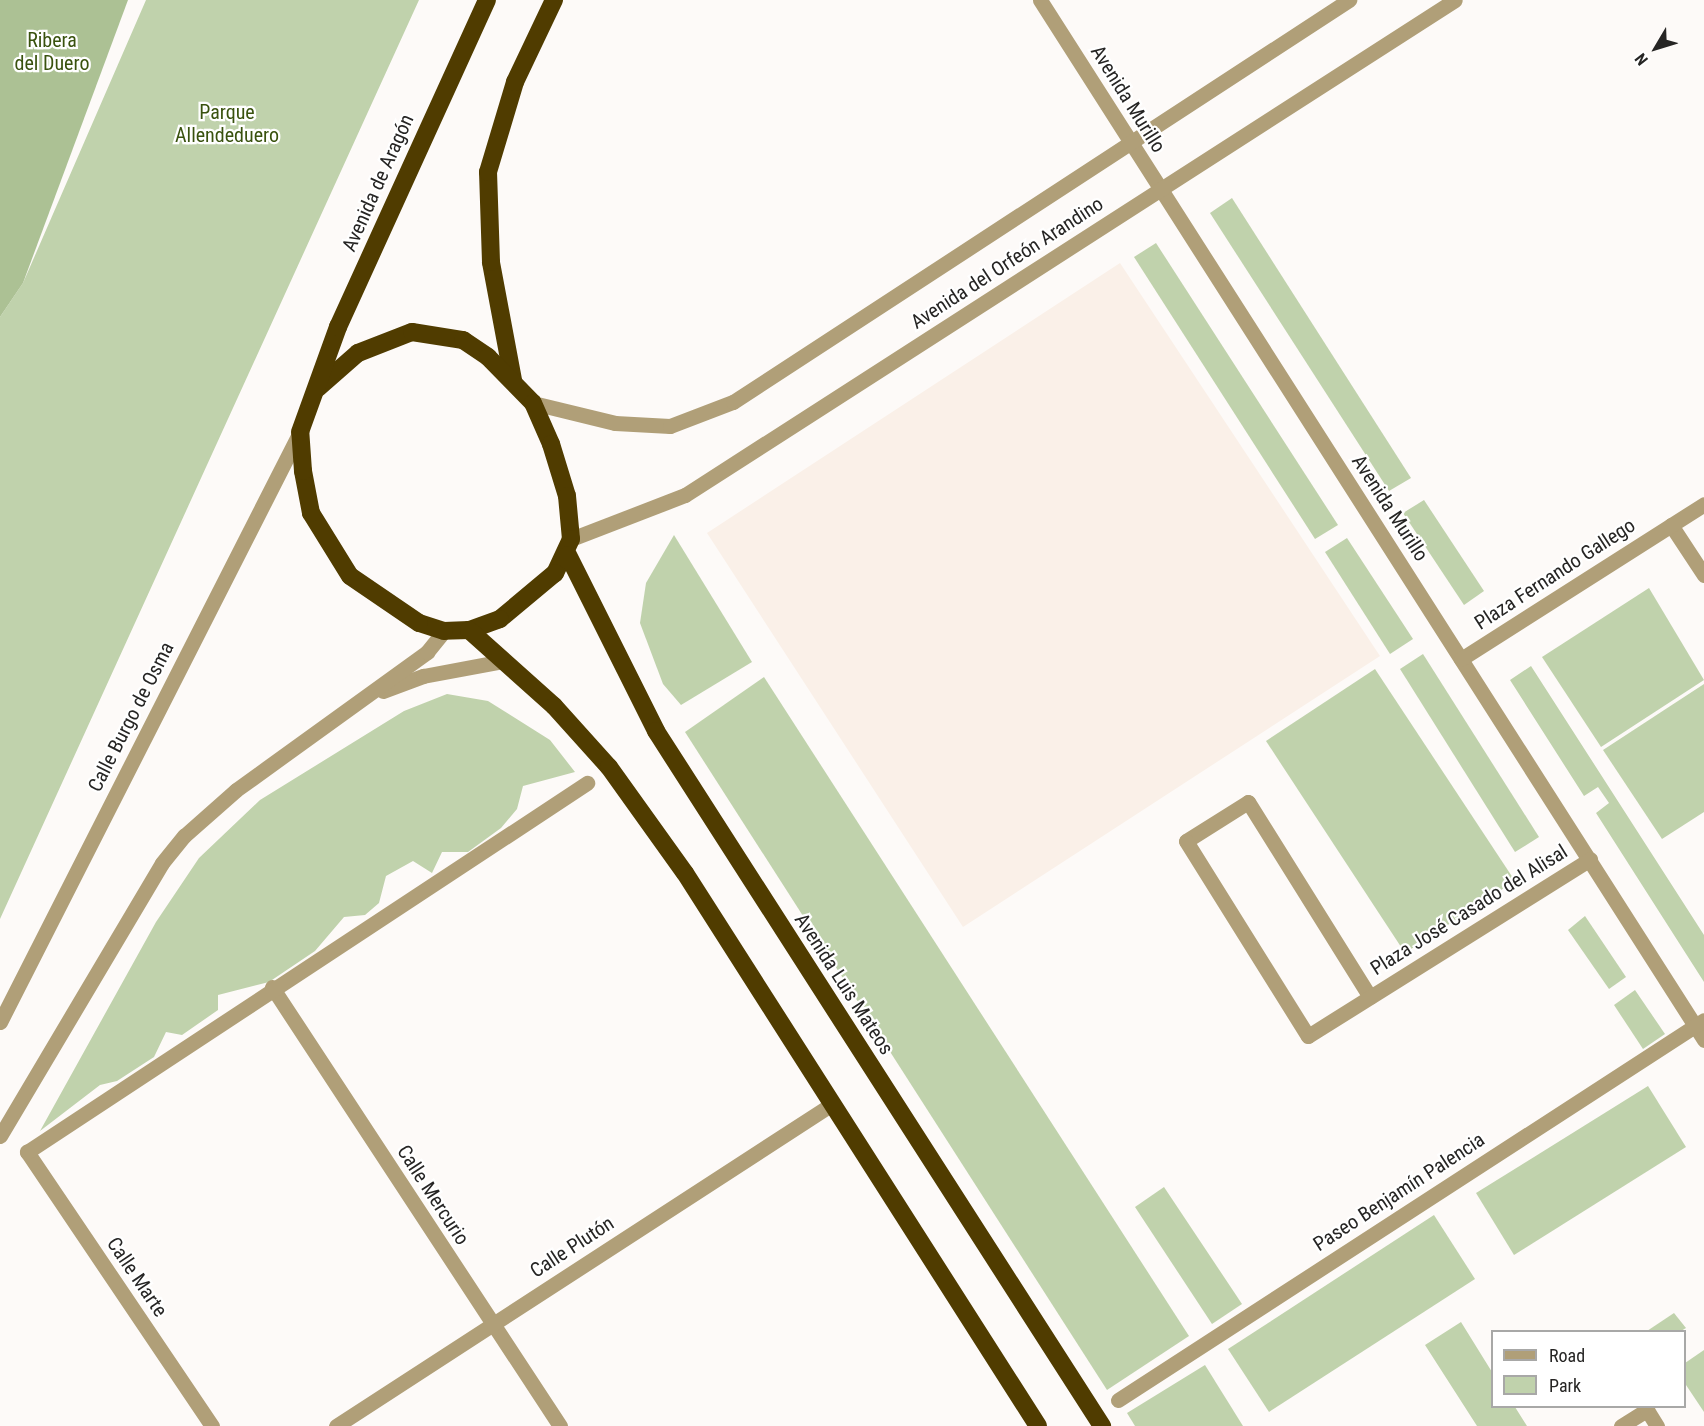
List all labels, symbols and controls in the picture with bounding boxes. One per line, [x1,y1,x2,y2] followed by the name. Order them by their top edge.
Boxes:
[1626,18,1686,78] north arrow
[15,29,89,76] park label: Ribera del Duero
[1086,41,1170,157] street label: Avenida Murillo
[1631,50,1652,69] text: N
[175,100,279,147] park label: Parque Allendeduero
[337,111,419,255] street label: Avenida de Aragón
[906,192,1108,334] street label: Avenida del Orfeón Arandino
[1347,450,1433,566] street label: Avenida Murillo
[1470,513,1640,635] street label: Plaza Fernando Gallego
[83,638,179,796] street label: Calle Burgo de Osma
[1366,840,1572,980] street label: Plaza José Casado del Alisal
[789,909,899,1059] street label: Avenida Luis Mateos
[1309,1128,1489,1256] street label: Paseo Benjamín Palencia
[392,1141,474,1249] street label: Calle Mercurio
[526,1211,618,1283] street label: Calle Plutón
[102,1233,172,1321] street label: Calle Marte
[1491,1330,1686,1408] legend
[1549,1345,1585,1366] text: Road
[1549,1375,1581,1396] text: Park

